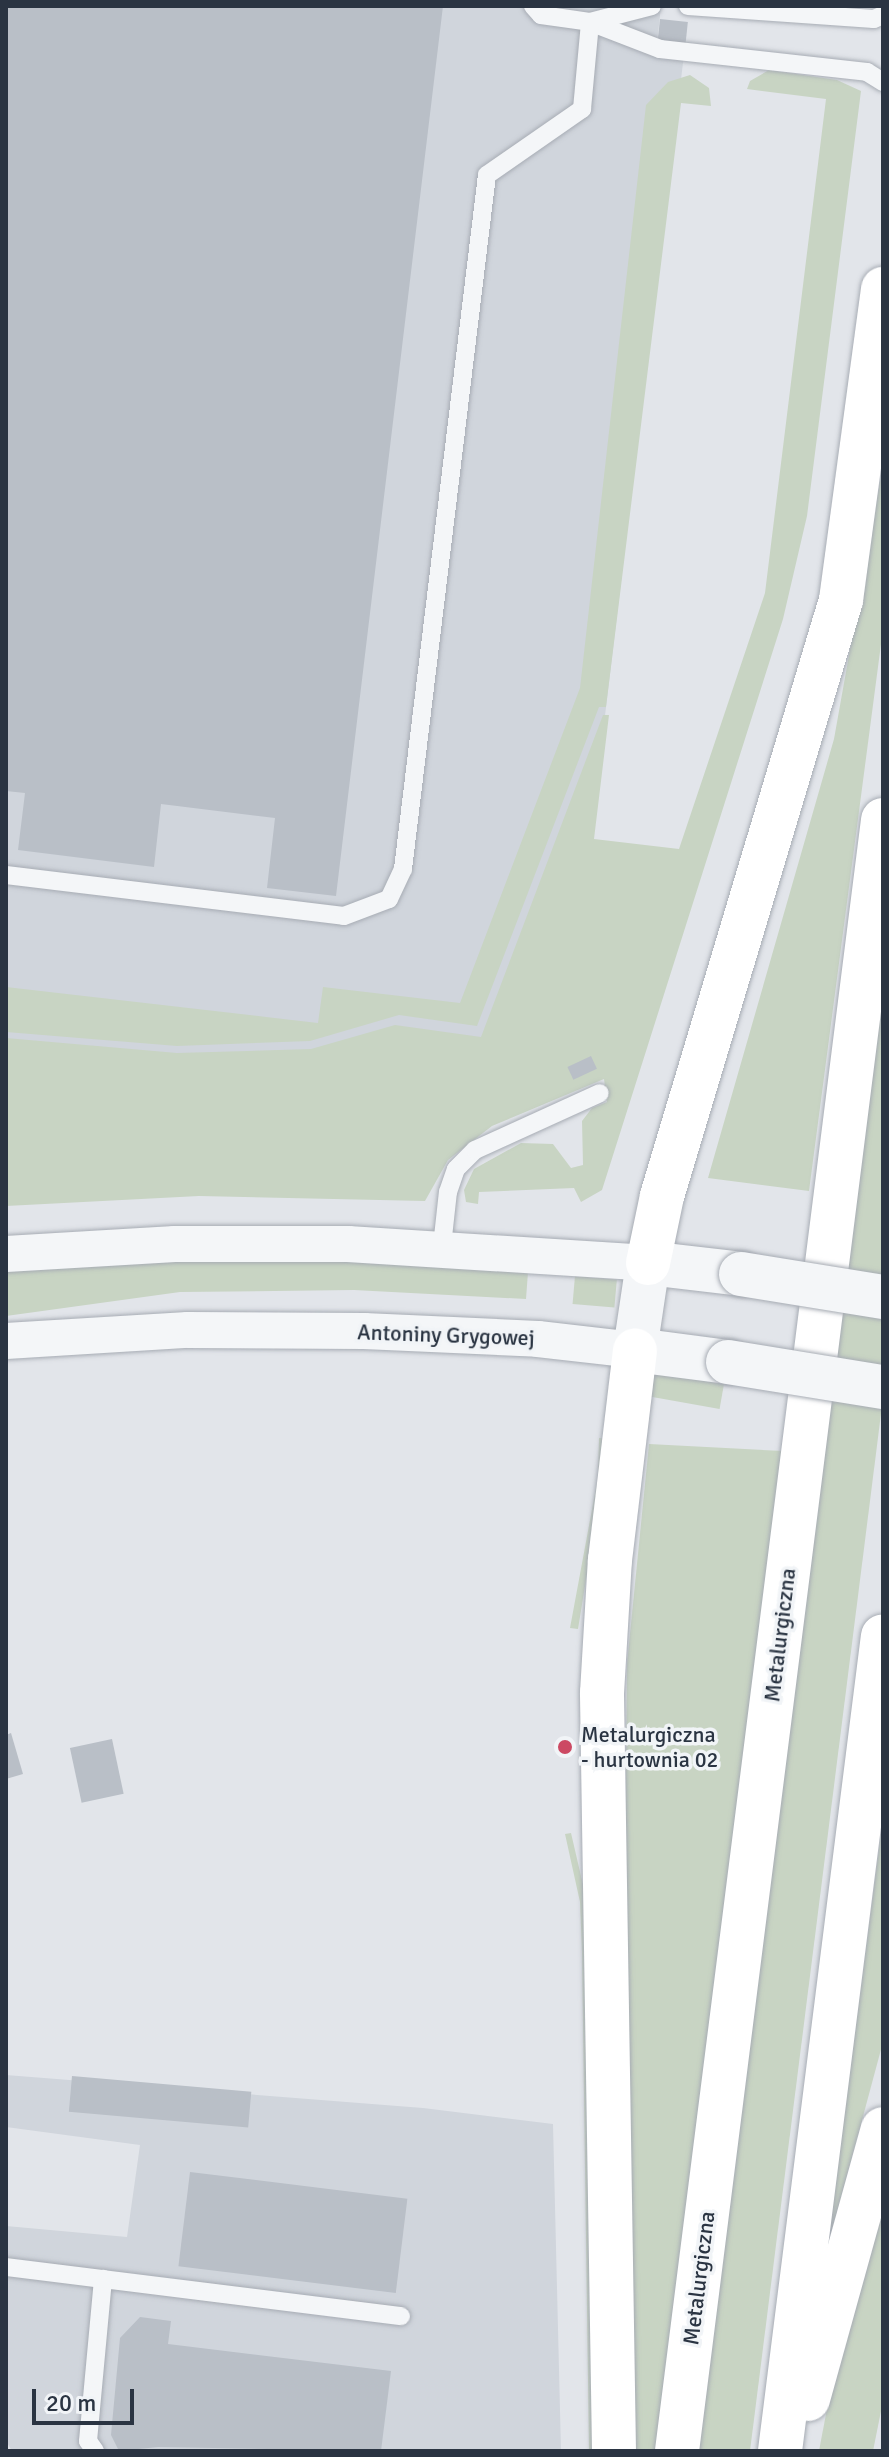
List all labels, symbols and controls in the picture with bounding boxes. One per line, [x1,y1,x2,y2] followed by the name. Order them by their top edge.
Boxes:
[357,1319,535,1351] street label: Antoniny Grygowej
[759,1567,801,1703] street label: Metalurgiczna
[581,1721,718,1772] place label: Metalurgiczna - hurtownia 02
[556,1738,574,1756] marker: Metalurgiczna - hurtownia 02
[678,2210,720,2346] street label: Metalurgiczna
[36,2373,138,2423] scale bar
[46,2388,96,2418] text: 20 m

